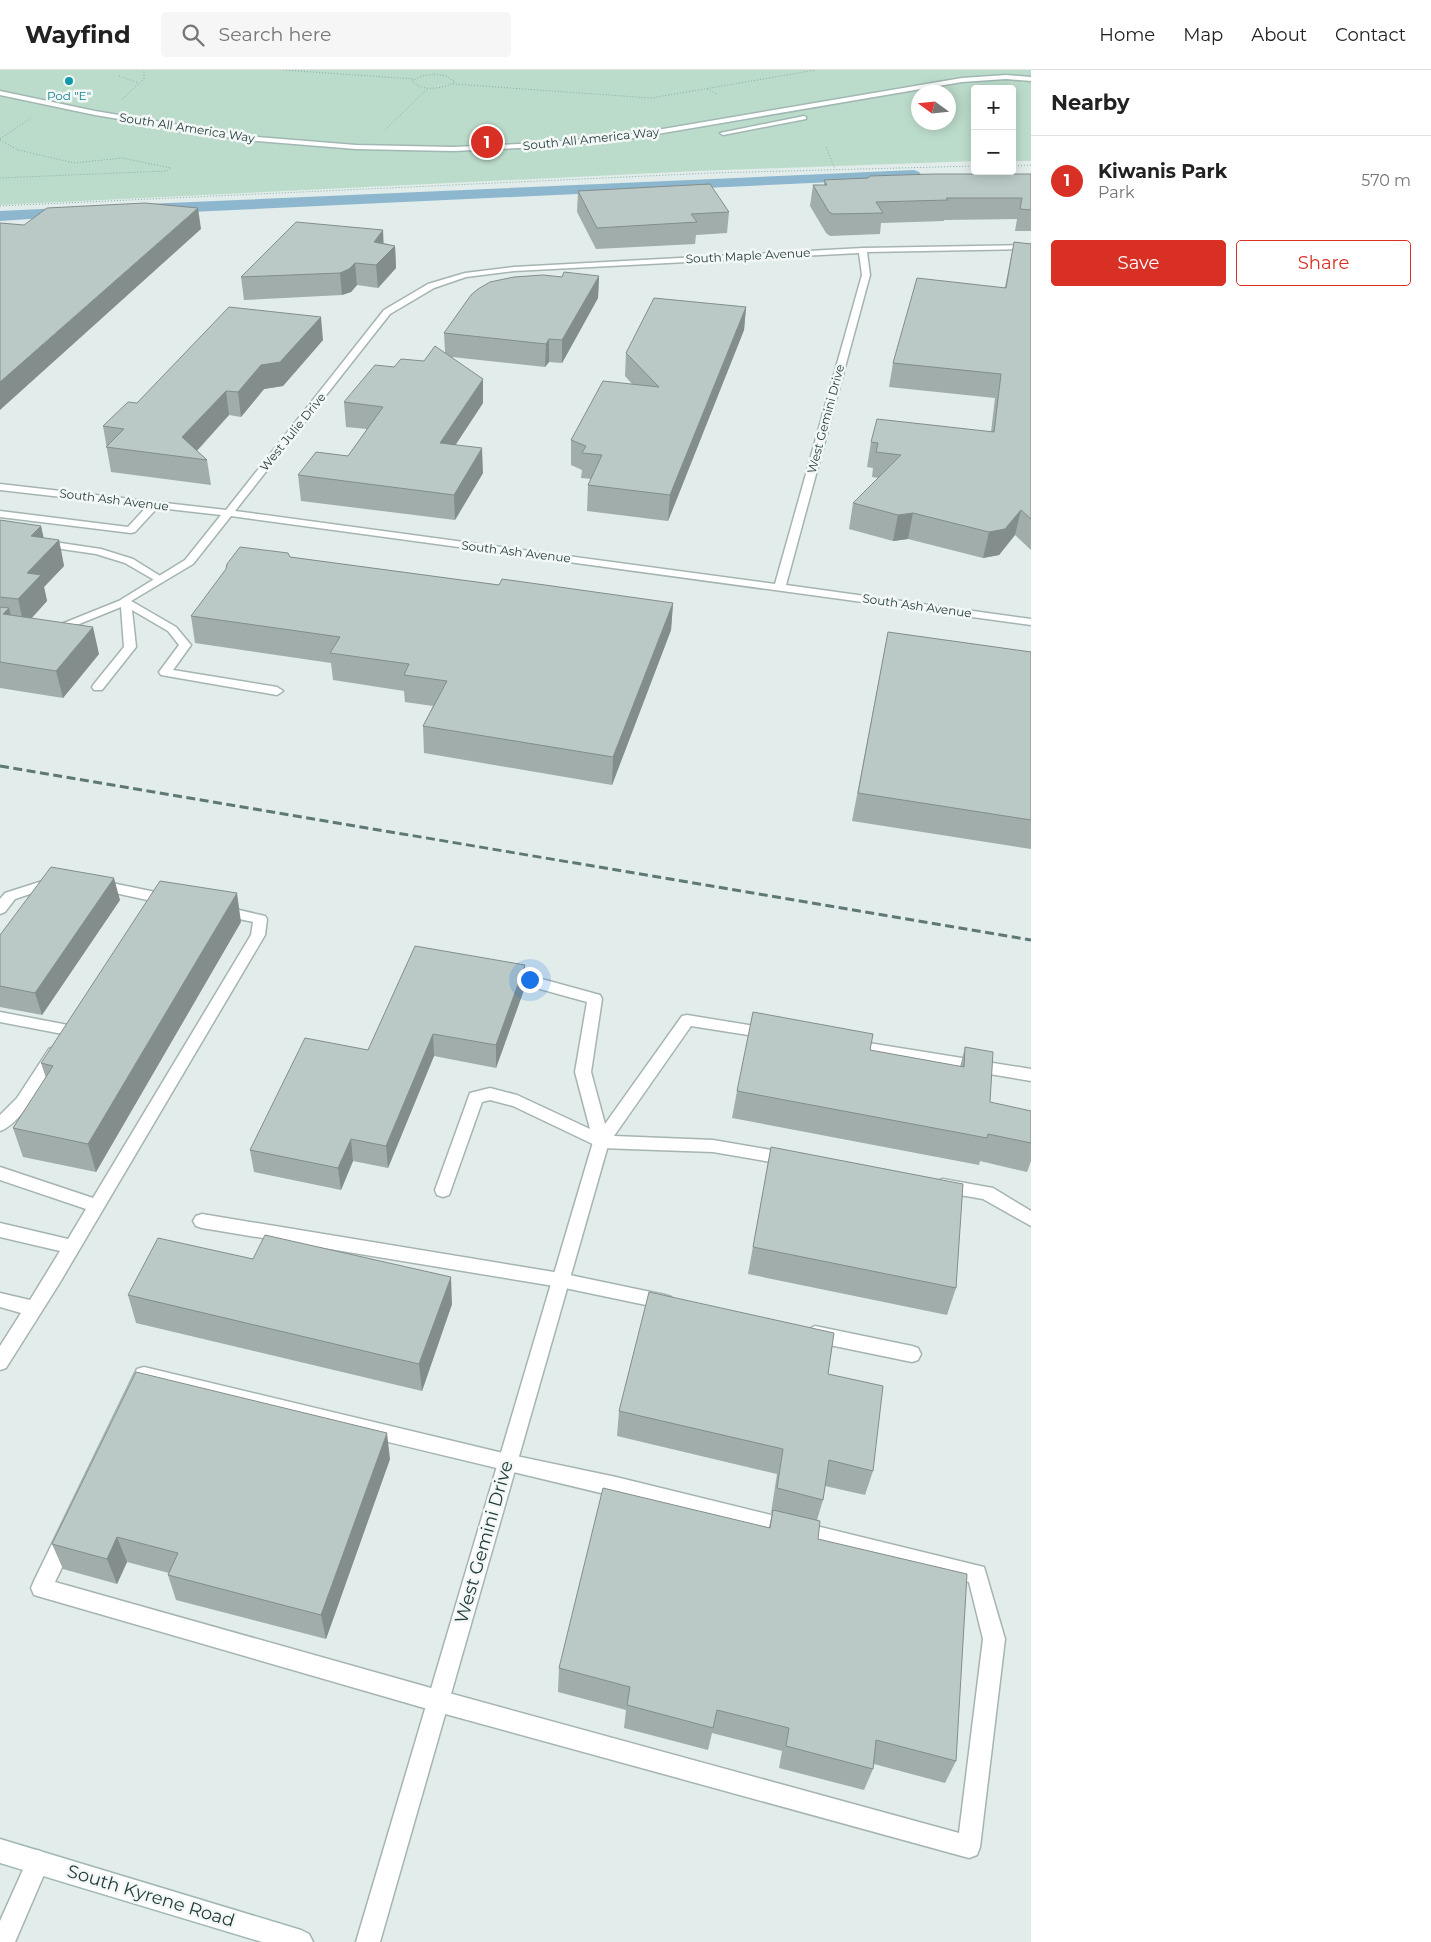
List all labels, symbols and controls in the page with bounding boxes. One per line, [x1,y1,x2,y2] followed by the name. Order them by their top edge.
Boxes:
[161,12,511,57] search box
[25,20,131,49] text: Wayfind
[179,21,207,49] icon: search
[219,23,332,46] text: Search here
[1099,24,1155,46] text: Home
[1183,24,1223,46] text: Map
[1251,24,1307,46] text: About
[1335,24,1406,46] text: Contact
[63,75,75,87] marker: Pod "E"
[911,85,956,130] north arrow
[971,85,1016,175] map controls
[971,85,1016,130] button: +
[47,88,91,103] place label: Pod "E"
[1051,90,1130,115] text: Nearby
[118,109,256,146] street label: South All America Way
[471,123,503,161] pin: 1
[522,124,660,153] street label: South All America Way
[971,130,1016,175] button: −
[1098,160,1227,183] text: Kiwanis Park
[1064,171,1070,190] text: 1
[1361,171,1411,190] text: 570 m
[1098,183,1135,202] text: Park
[1051,240,1226,286] button: Save
[1236,240,1411,286] button: Share
[685,245,811,266] street label: South Maple Avenue
[804,363,847,475] street label: West Gemini Drive
[257,390,329,474] street label: West Julie Drive
[59,485,170,514] street label: South Ash Avenue
[461,537,572,566] street label: South Ash Avenue
[862,590,973,621] street label: South Ash Avenue
[517,967,543,993] your location
[450,1458,518,1626] street label: West Gemini Drive
[65,1860,237,1932] street label: South Kyrene Road

